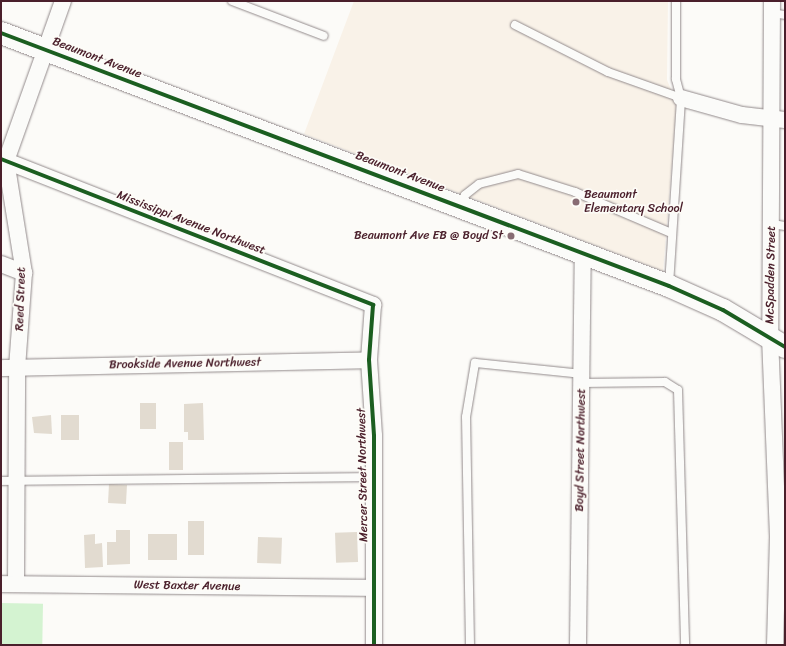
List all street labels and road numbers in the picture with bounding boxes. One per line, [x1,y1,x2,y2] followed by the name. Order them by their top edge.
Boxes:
[50,34,144,82] street label: Beaumont Avenue
[353,148,447,196] street label: Beaumont Avenue
[115,188,267,258] street label: Mississippi Avenue Northwest
[763,225,779,325] street label: McSpadden Street
[13,267,29,331] street label: Reed Street
[109,355,261,373] street label: Brookside Avenue Northwest
[573,388,589,512] street label: Boyd Street Northwest
[355,408,371,542] street label: Mercer Street Northwest
[133,578,241,594] street label: West Baxter Avenue

